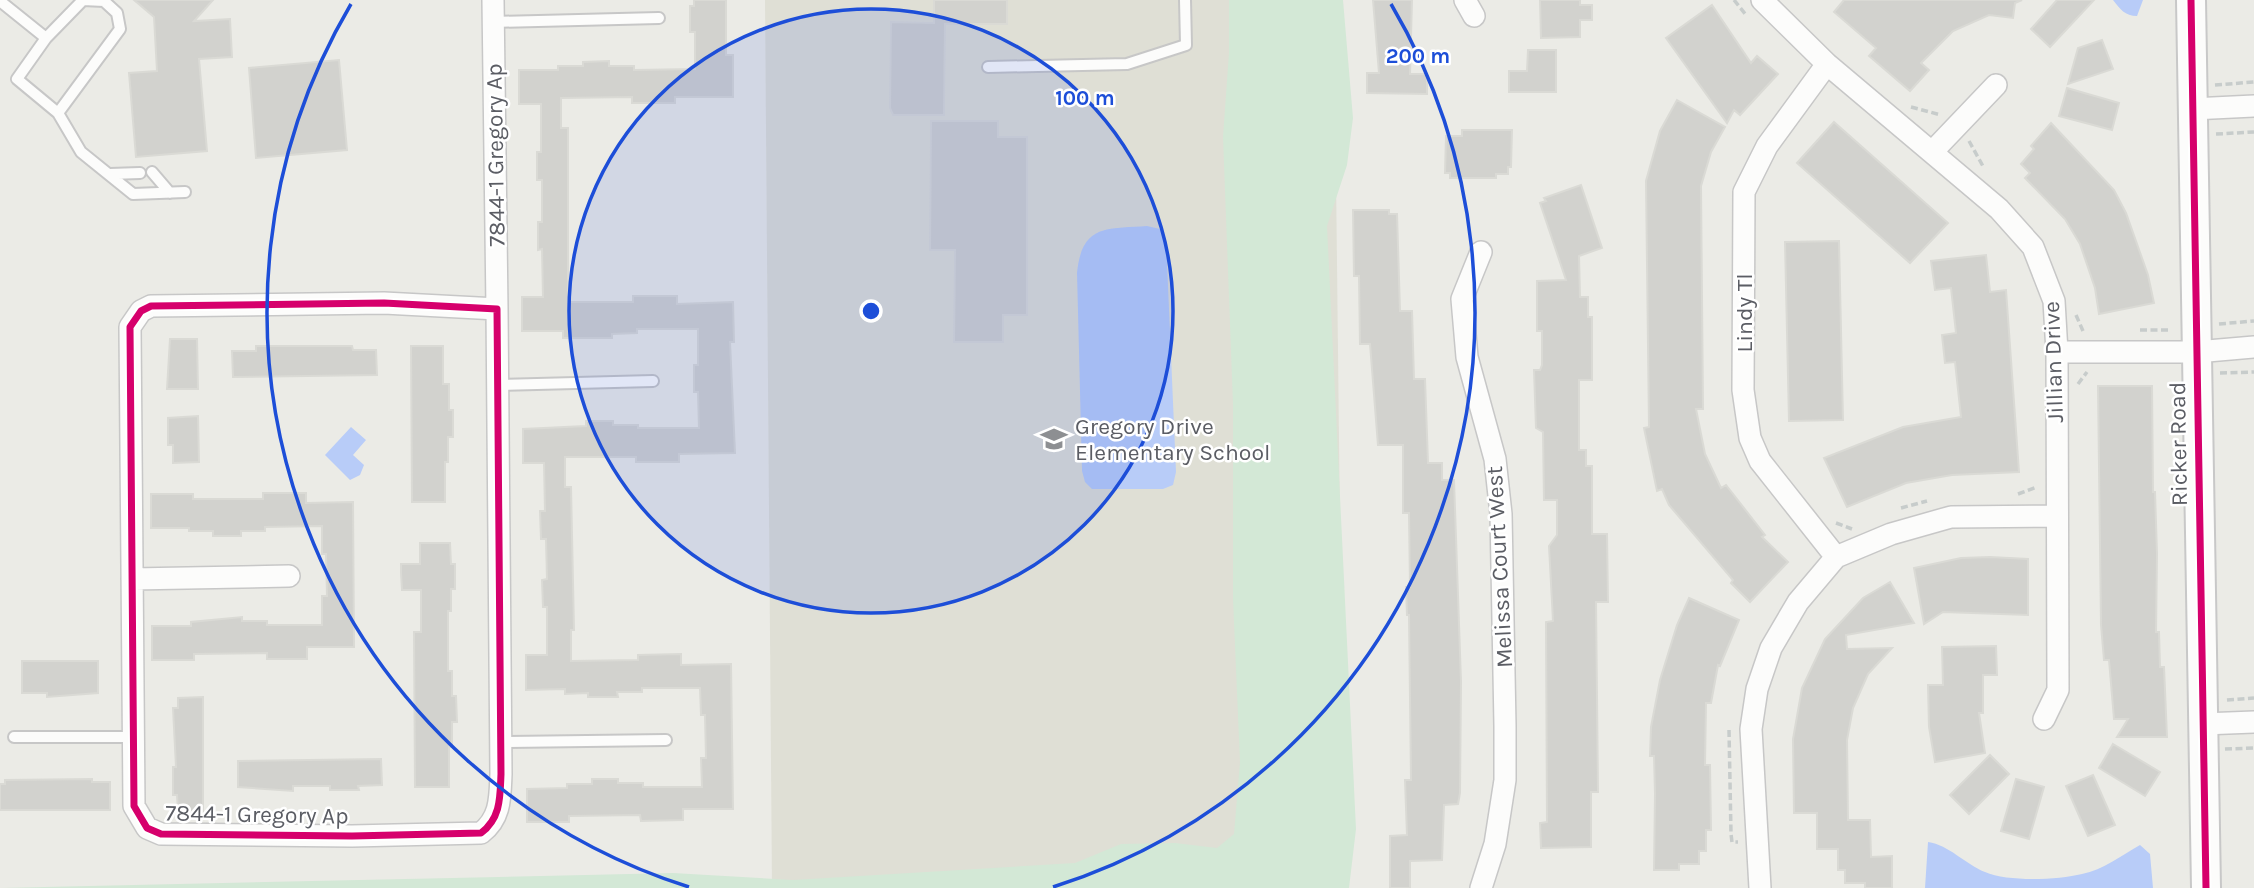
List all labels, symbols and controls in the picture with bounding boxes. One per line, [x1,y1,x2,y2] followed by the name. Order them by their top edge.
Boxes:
[1386,44,1450,68] text: 200 m
[480,63,511,247] street label: 7844-1 Gregory Ap
[1055,86,1115,110] text: 100 m
[1731,273,1758,353] street label: Lindy Tl
[859,299,883,323] centre of rings
[2038,301,2069,423] street label: Jillian Drive
[2164,382,2193,506] street label: Ricker Road
[1075,413,1270,466] place label: Gregory Drive Elementary School
[1039,424,1069,454] school or university icon: Gregory Drive Elementary School
[1481,465,1518,669] street label: Melissa Court West
[165,799,349,830] street label: 7844-1 Gregory Ap

